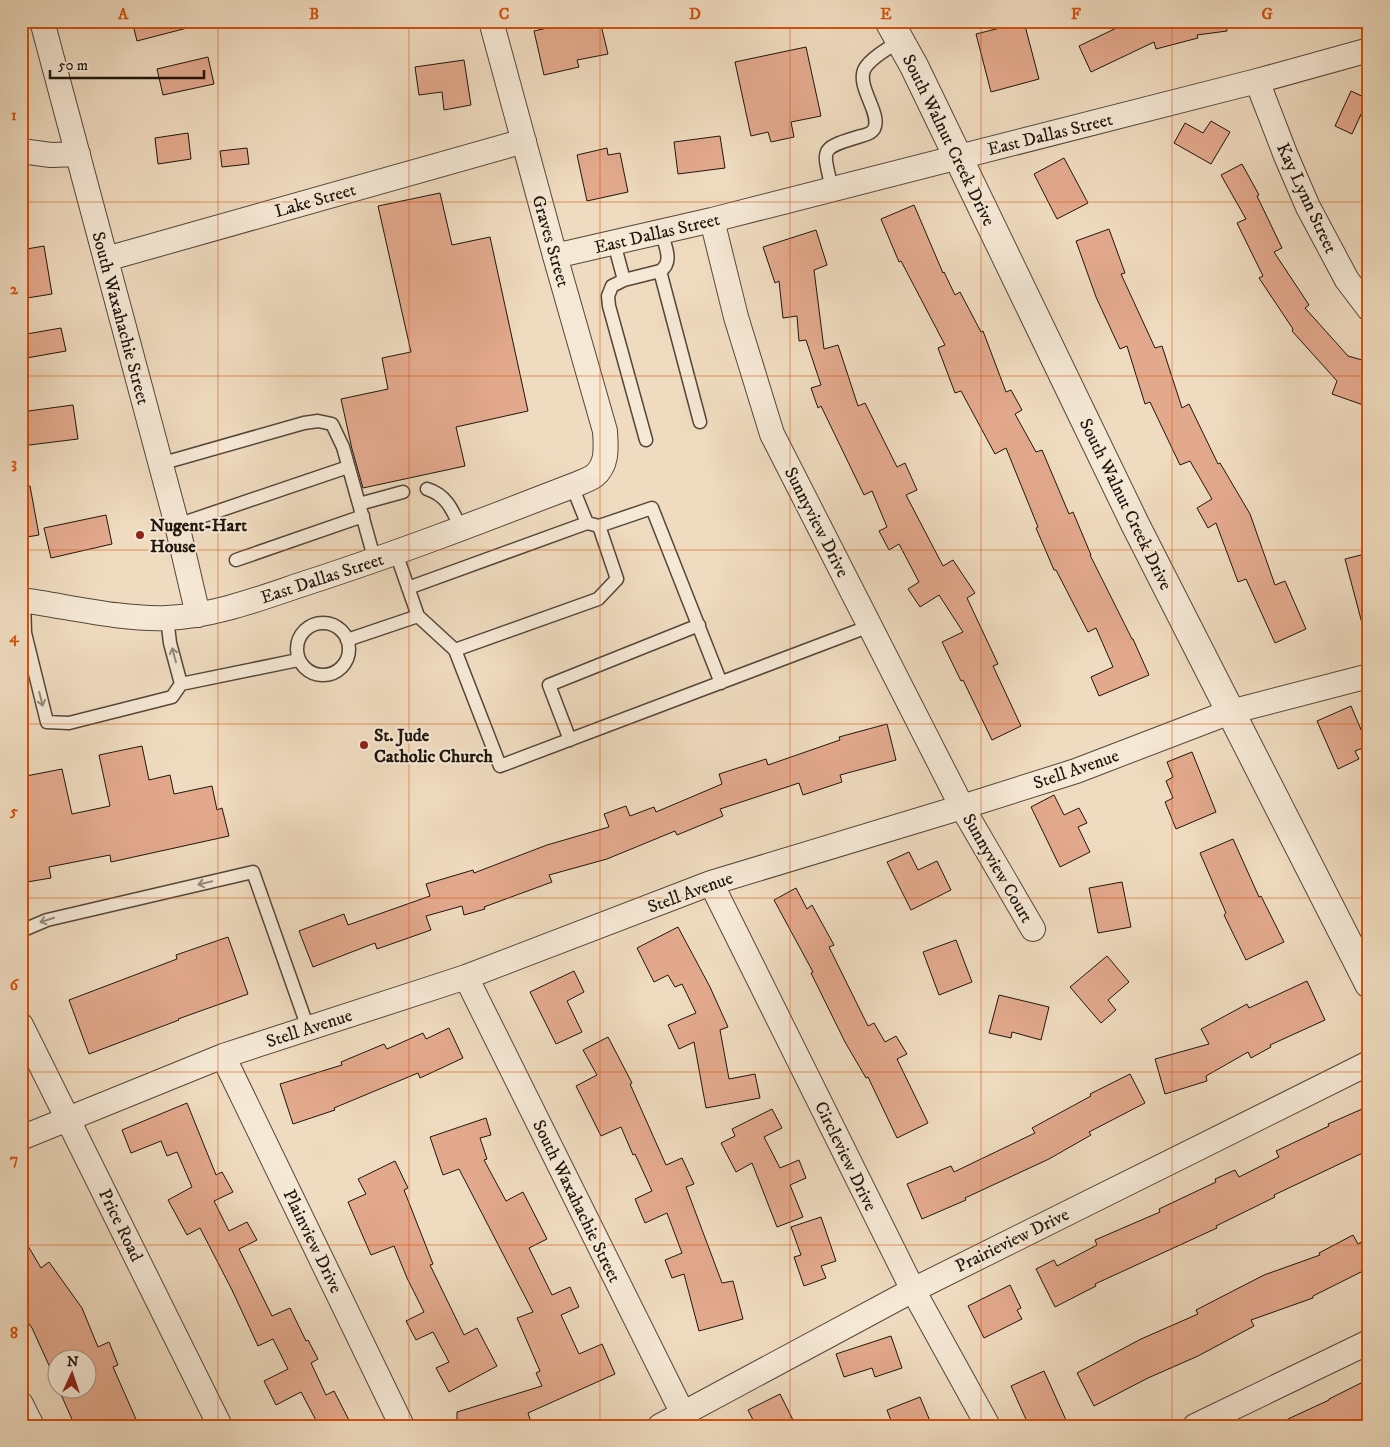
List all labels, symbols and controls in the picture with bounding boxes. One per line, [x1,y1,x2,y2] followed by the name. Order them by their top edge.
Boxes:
[117,4,129,24] text: A
[309,4,319,24] text: B
[499,4,509,24] text: C
[689,4,701,24] text: D
[880,4,892,24] text: E
[1071,4,1081,24] text: F
[1261,4,1273,24] text: G
[50,48,204,80] scale bar
[897,51,999,230] street label: South Walnut Creek Drive
[58,56,88,75] text: 50 m
[11,105,17,125] text: 1
[985,109,1115,161] street label: East Dallas Street
[1271,140,1341,257] street label: Kay Lynn Street
[272,179,359,223] street label: Lake Street
[526,193,574,290] street label: Graves Street
[592,209,722,259] street label: East Dallas Street
[86,229,154,407] street label: South Waxahachie Street
[10,279,19,299] text: 2
[1074,415,1176,594] street label: South Walnut Creek Drive
[11,453,17,473] text: 3
[779,464,853,581] street label: Sunnyview Drive
[150,515,247,558] place label: Nugent-Hart House
[134,529,146,541] marker: Nugent-Hart House
[258,549,387,609] street label: East Dallas Street
[8,627,19,647] text: 4
[168,648,178,664] one-way arrow
[37,691,47,707] one-way arrow
[374,725,493,768] place label: St. Jude Catholic Church
[358,739,370,751] marker: St. Jude Catholic Church
[1031,745,1122,795] street label: Stell Avenue
[9,801,18,821] text: 5
[957,810,1037,927] street label: Sunnyview Court
[645,867,736,919] street label: Stell Avenue
[198,879,214,888] one-way arrow
[39,916,55,926] one-way arrow
[10,975,20,995] text: 6
[263,1005,355,1053] street label: Stell Avenue
[809,1098,881,1215] street label: Circleview Drive
[527,1116,625,1287] street label: South Waxahachie Street
[10,1149,18,1169] text: 7
[93,1186,147,1265] street label: Price Road
[277,1186,347,1297] street label: Plainview Drive
[952,1204,1073,1278] street label: Prairieview Drive
[10,1323,18,1343] text: 8
[48,1350,98,1400] north arrow
[66,1353,79,1371] text: N

